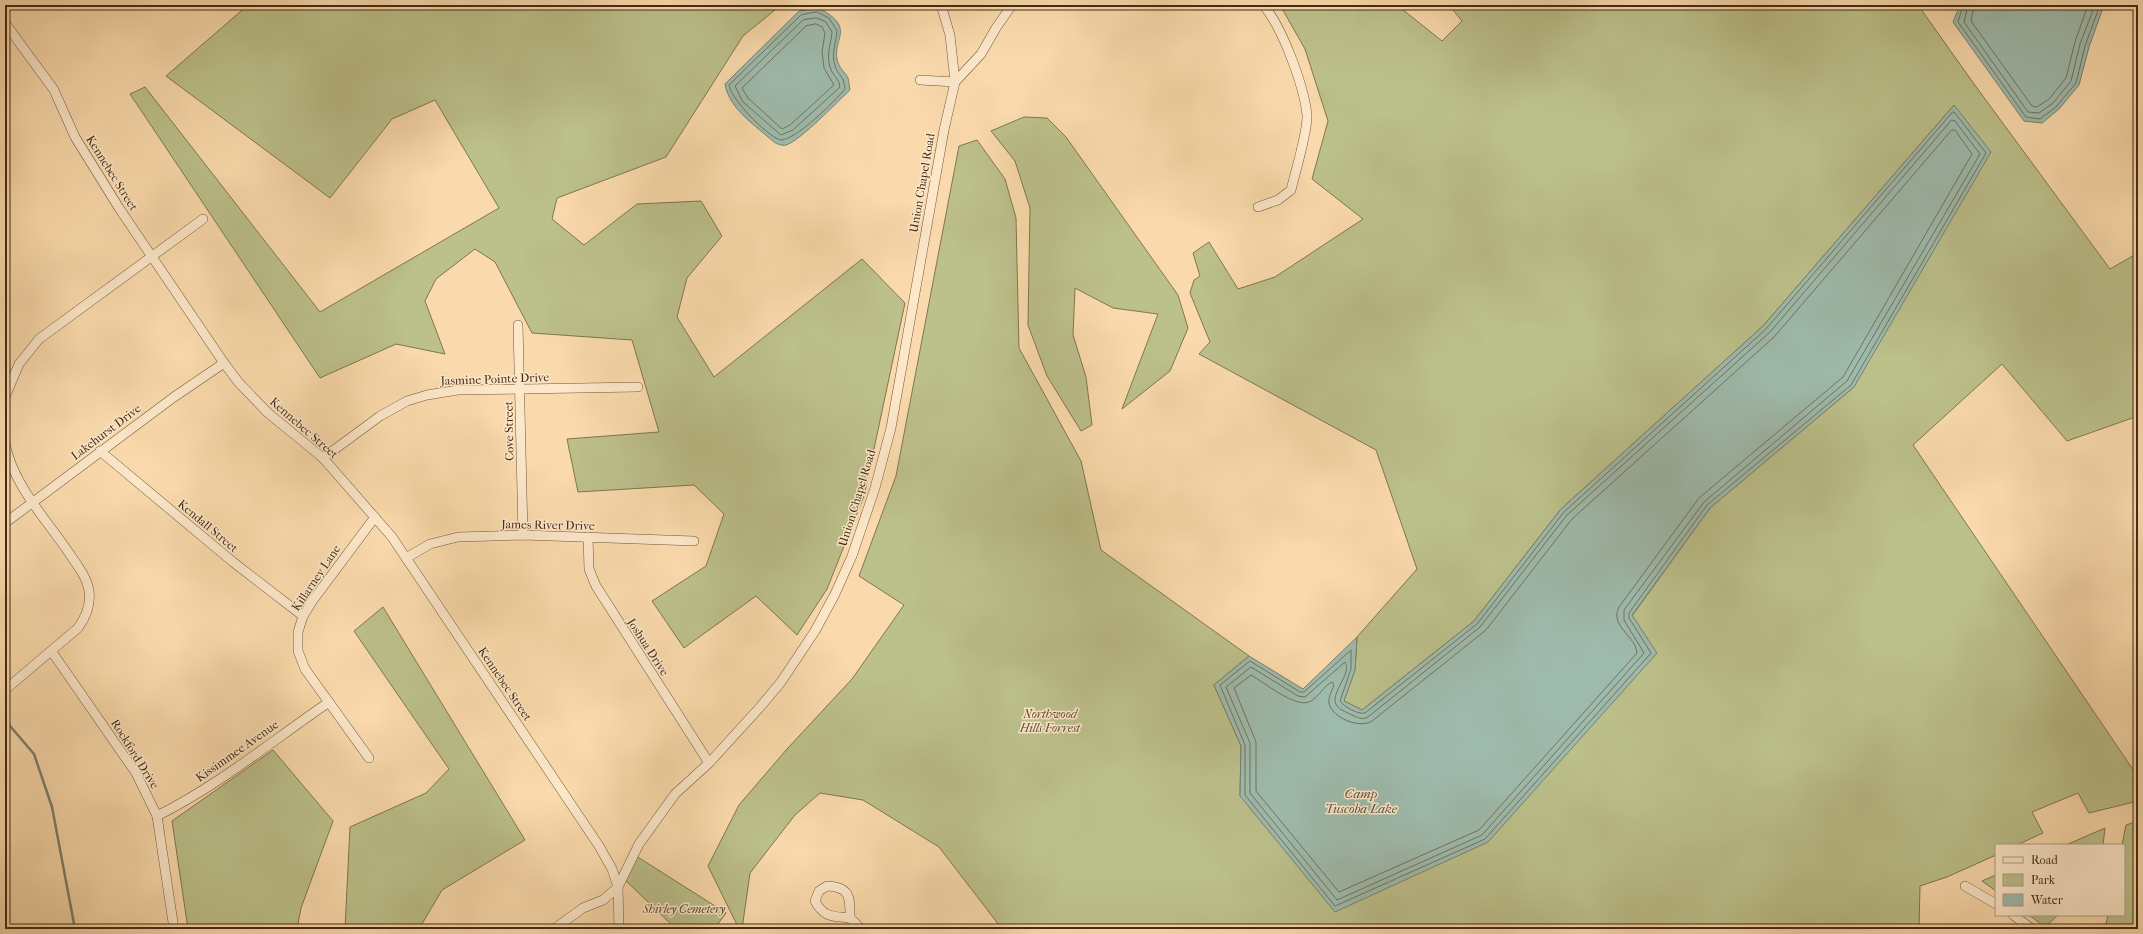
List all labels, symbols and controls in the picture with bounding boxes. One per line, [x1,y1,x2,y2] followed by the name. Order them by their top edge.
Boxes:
[906,132,938,234] street label: Union Chapel Road
[83,133,141,214] street label: Kennebec Street
[439,370,550,388] street label: Jasmine Pointe Drive
[267,394,342,462] street label: Kennebec Street
[501,400,517,461] street label: Cove Street
[68,401,144,463] street label: Lakehurst Drive
[836,447,879,548] street label: Union Chapel Road
[175,497,242,556] street label: Kendall Street
[500,517,595,533] street label: James River Drive
[289,542,343,614] street label: Killarney Lane
[624,615,672,678] street label: Joshua Drive
[475,644,535,724] street label: Kennebec Street
[1019,707,1081,735] park label: Northwood Hills Forrest
[108,717,162,791] street label: Rockford Drive
[193,717,281,785] street label: Kissimmee Avenue
[1325,786,1398,816] water label: Camp Tuscoba Lake
[1995,844,2125,916] legend
[2031,853,2058,867] text: Road
[2031,873,2056,887] text: Park
[2030,893,2064,907] text: Water
[642,902,726,916] park label: Shirley Cemetery

